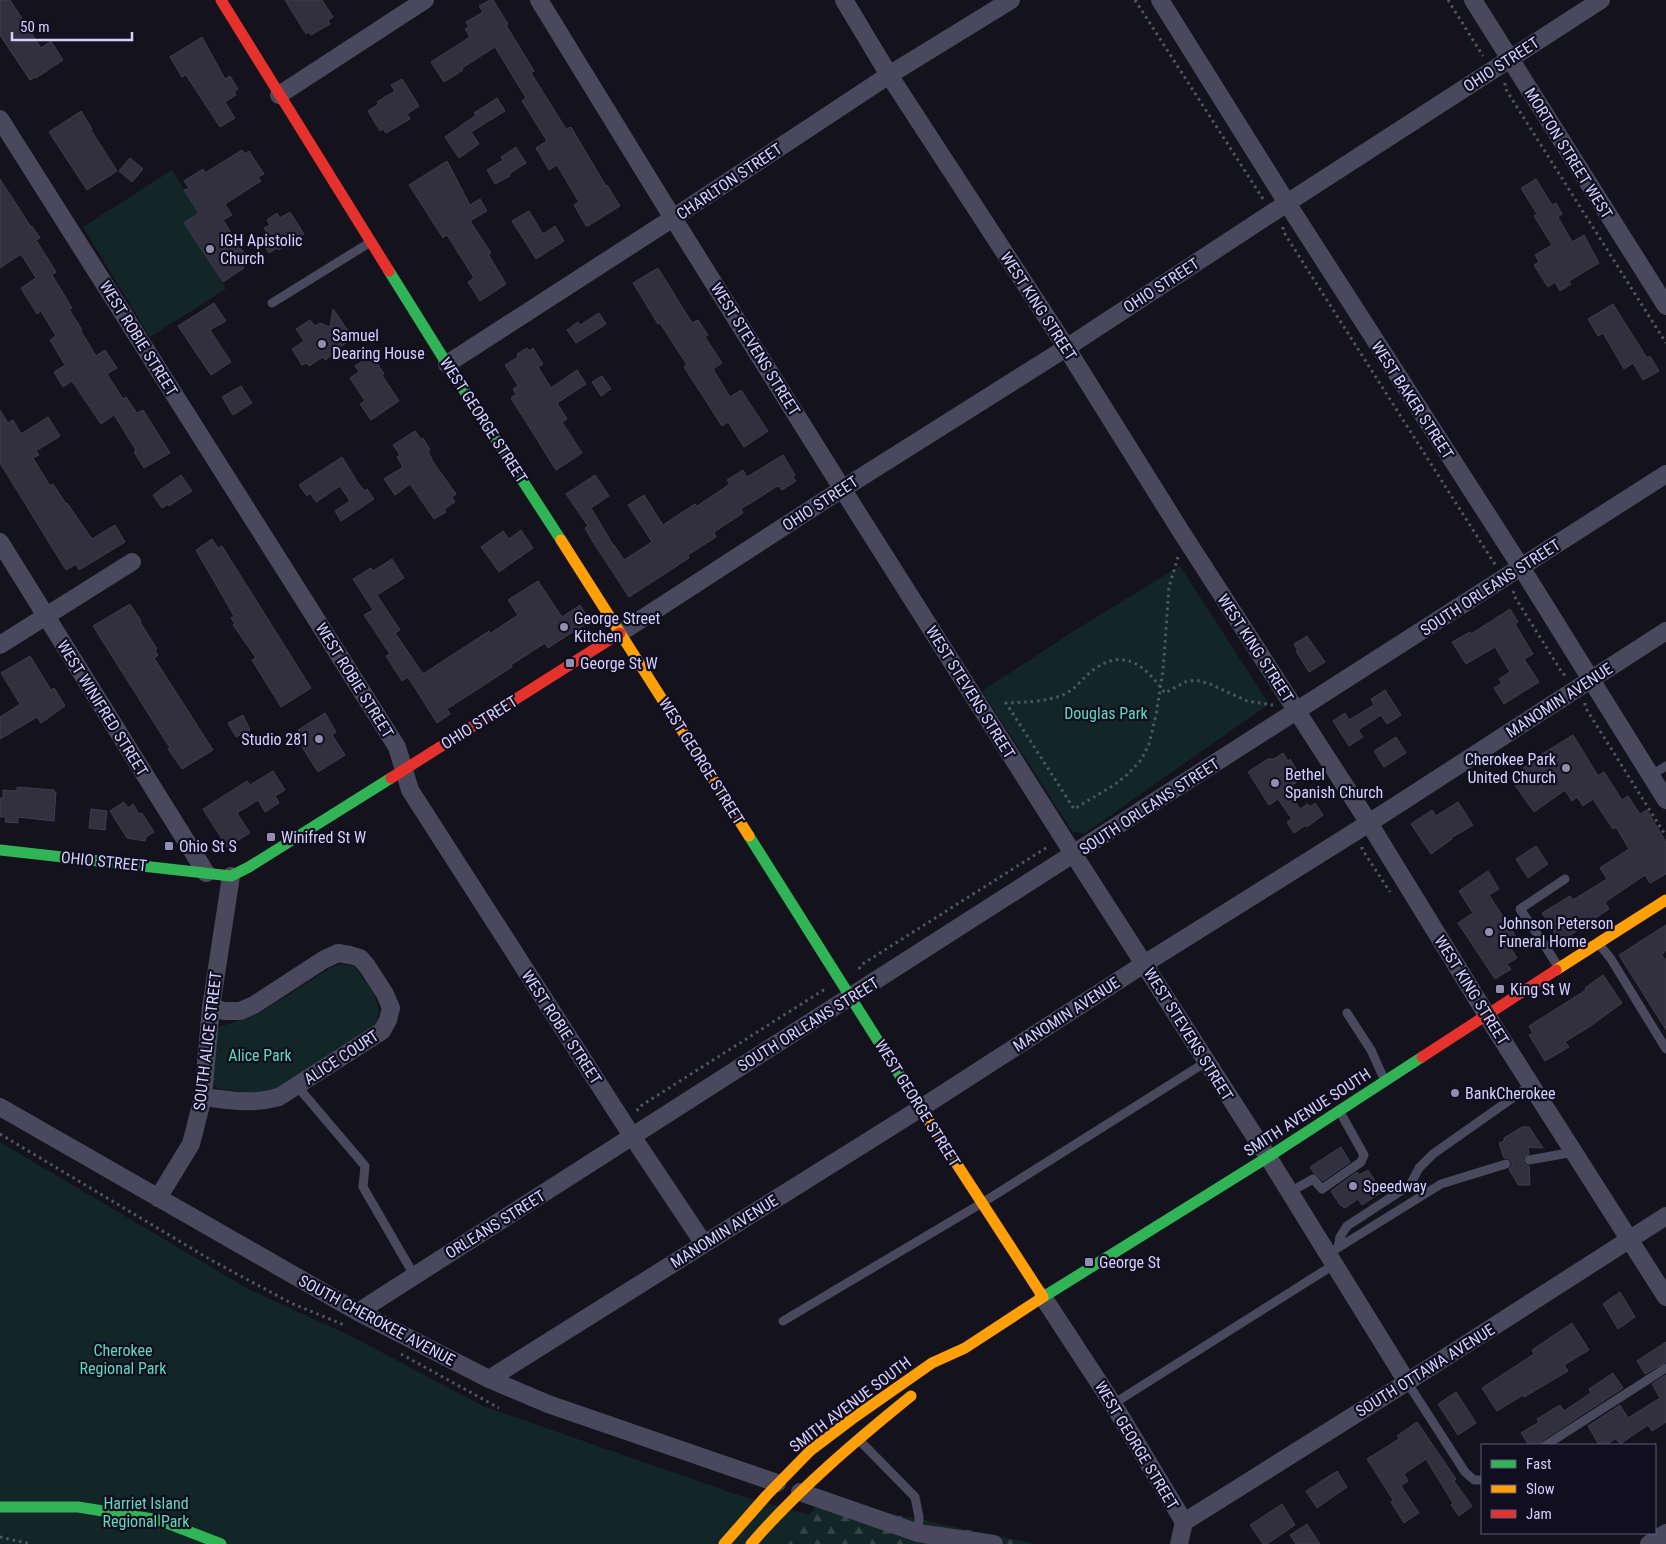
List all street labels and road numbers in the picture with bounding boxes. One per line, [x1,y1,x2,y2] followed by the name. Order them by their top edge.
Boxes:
[1460,33,1543,96] street label: OHIO STREET
[1521,84,1617,222] street label: MORTON STREET WEST
[673,139,786,224] street label: CHARLTON STREET
[996,249,1081,364] street label: WEST KING STREET
[1120,254,1203,317] street label: OHIO STREET
[96,277,182,399] street label: WEST ROBIE STREET
[707,279,804,419] street label: WEST STEVENS STREET
[1367,338,1458,463] street label: WEST BAKER STREET
[436,354,531,487] street label: WEST GEORGE STREET
[779,472,862,535] street label: OHIO STREET
[1417,535,1564,640] street label: SOUTH ORLEANS STREET
[1213,591,1298,706] street label: WEST KING STREET
[312,619,398,741] street label: WEST ROBIE STREET
[922,622,1019,762] street label: WEST STEVENS STREET
[53,637,152,780] street label: WEST WINIFRED STREET
[1503,659,1616,742] street label: MANOMIN AVENUE
[438,691,521,753] street label: OHIO STREET
[655,694,748,828] street label: WEST GEORGE STREET
[1076,754,1223,859] street label: SOUTH ORLEANS STREET
[60,848,148,875] street label: OHIO STREET
[1430,932,1513,1048] street label: WEST KING STREET
[1140,964,1237,1104] street label: WEST STEVENS STREET
[518,967,606,1088] street label: WEST ROBIE STREET
[190,970,225,1112] street label: SOUTH ALICE STREET
[734,973,882,1076] street label: SOUTH ORLEANS STREET
[1010,973,1123,1056] street label: MANOMIN AVENUE
[300,1026,382,1089] street label: ALICE COURT
[871,1036,964,1170] street label: WEST GEORGE STREET
[1240,1064,1374,1160] street label: SMITH AVENUE SOUTH
[442,1186,549,1263] street label: ORLEANS STREET
[667,1191,781,1272] street label: MANOMIN AVENUE
[295,1271,458,1370] street label: SOUTH CHEROKEE AVENUE
[1352,1320,1498,1421] street label: SOUTH OTTAWA AVENUE
[786,1353,915,1456] street label: SMITH AVENUE SOUTH
[1091,1378,1182,1513] street label: WEST GEORGE STREET

